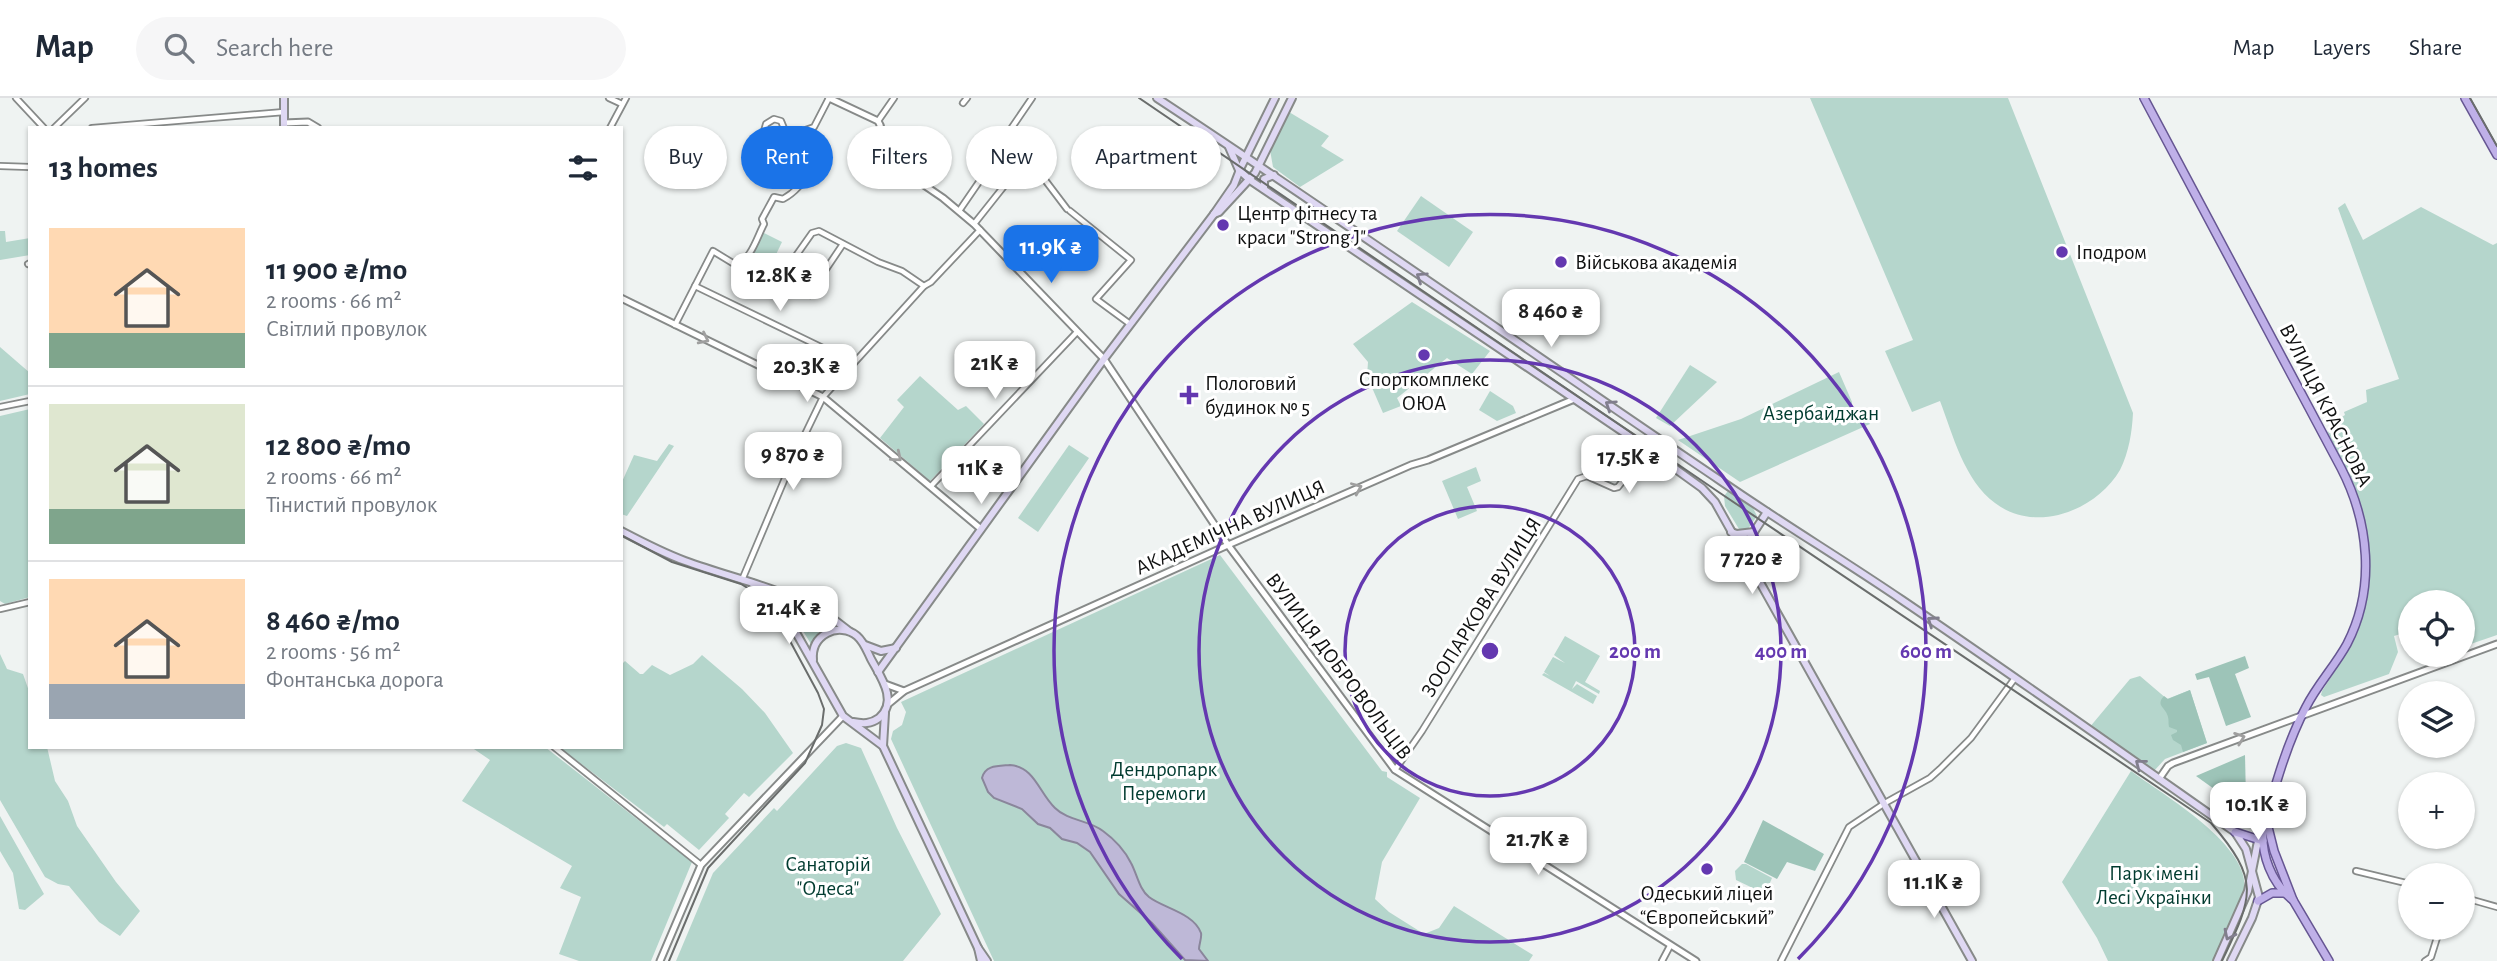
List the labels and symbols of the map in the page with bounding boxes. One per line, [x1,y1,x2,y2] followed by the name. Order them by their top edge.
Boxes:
[1237,203,1378,248] place label: Центр фітнесу та краси "Strong J"
[1215,217,1231,233] marker: Центр фітнесу та краси "Strong J"
[986,226,1116,285] pin: 11.9K ₴
[2076,242,2147,263] place label: Іподром
[2054,244,2070,260] marker: Іподром
[1575,252,1738,273] place label: Військова академія
[715,254,845,313] pin: 12.8K ₴
[1553,254,1569,270] marker: Військова академія
[1416,273,1429,286] one-way arrow
[1486,289,1616,349] pin: 8 460 ₴
[2275,320,2376,490] street label: ВУЛИЦЯ КРАСНОВА
[697,331,709,345] one-way arrow
[946,342,1044,401] pin: 21K ₴
[742,344,872,404] pin: 20.3K ₴
[1416,347,1432,363] marker: Спорткомплекс ОЮА
[1359,369,1489,414] place label: Спорткомплекс ОЮА
[1205,373,1310,418] place label: Пологовий будинок № 5
[1179,385,1199,405] marker: Пологовий будинок № 5
[1604,400,1617,413] one-way arrow
[1763,403,1879,424] park label: Азербайджан
[728,432,858,492] pin: 9 870 ₴
[1564,436,1694,495] pin: 17.5K ₴
[932,446,1030,506] pin: 11K ₴
[888,449,901,461] one-way arrow
[1132,476,1328,579] street label: АКАДЕМІЧНА ВУЛИЦЯ
[1350,482,1363,496] one-way arrow
[1418,514,1545,701] street label: ЗООПАРКОВА ВУЛИЦЯ
[1687,536,1817,596] pin: 7 720 ₴
[1262,569,1415,763] street label: ВУЛИЦЯ ДОБРОВОЛЬЦІВ
[724,587,854,646] pin: 21.4K ₴
[1927,617,1940,629] one-way arrow
[1478,639,1502,663] centre of rings
[1609,641,1661,662] text: 200 m
[1755,641,1807,662] text: 400 m
[1900,641,1952,662] text: 600 m
[2233,732,2245,746] one-way arrow
[1111,759,1218,804] park label: Дендропарк Перемоги
[2135,759,2147,772] one-way arrow
[2193,782,2323,842] pin: 10.1K ₴
[1473,818,1603,877] pin: 21.7K ₴
[785,854,871,899] park label: Санаторій "Одеса"
[1869,860,1999,920] pin: 11.1K ₴
[1699,861,1715,877] marker: Одеський ліцей “Європейський”
[2096,863,2212,908] park label: Парк імені Лесі Українки
[1640,883,1774,928] place label: Одеський ліцей “Європейський”
[2224,928,2238,940] one-way arrow

